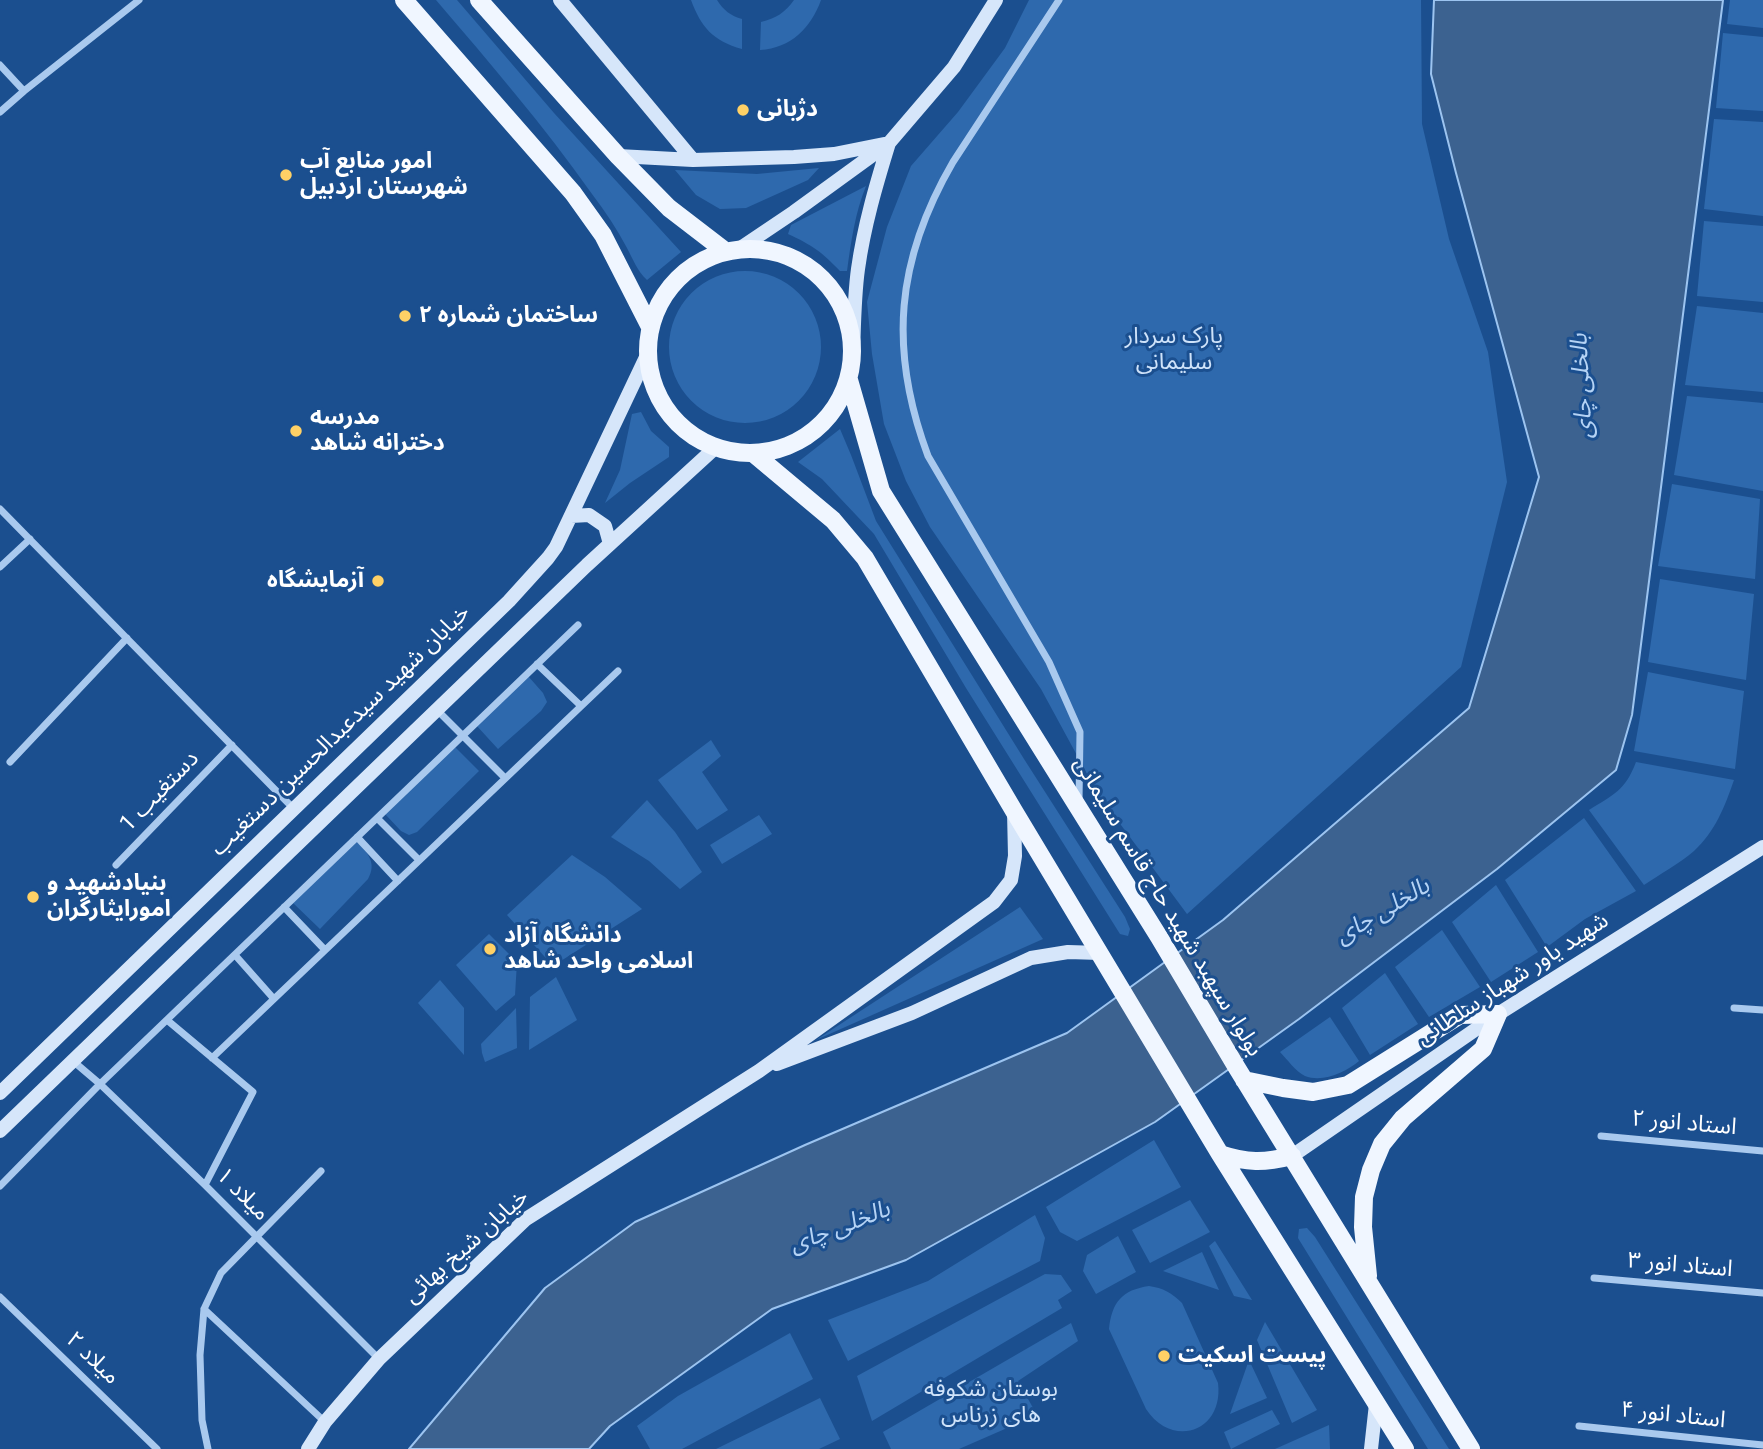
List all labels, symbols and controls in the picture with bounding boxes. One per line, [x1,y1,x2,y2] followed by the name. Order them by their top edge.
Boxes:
[757,96,818,124] place label: دژبانی
[735,102,751,118] marker: دژبانی
[300,148,468,202] place label: امور منابع آب شهرستان اردبیل
[278,167,294,183] marker: امور منابع آب شهرستان اردبیل
[419,302,598,330] place label: ساختمان شماره ۲
[397,308,413,324] marker: ساختمان شماره ۲
[1125,323,1223,377] park label: پارک سردار سلیمانی
[1566,333,1600,439] water label: بالخلی چای
[310,404,445,458] place label: مدرسه دخترانه شاهد
[288,423,304,439] marker: مدرسه دخترانه شاهد
[267,567,364,595] place label: آزمایشگاه
[370,573,386,589] marker: آزمایشگاه
[206,600,476,862] street label: خیابان شهید سیدعبدالحسین دستغیب
[115,746,205,838] street label: دستغیب 1
[1066,752,1268,1062] street label: بولوار سپهبد شهید حاج قاسم سلیمانی
[47,870,171,924] place label: بنیادشهید و امورایثارگران
[1331,873,1435,951] water label: بالخلی چای
[25,889,41,905] marker: بنیادشهید و امورایثارگران
[1412,908,1614,1052] street label: شهید یاور شهباز سلطانی
[504,922,693,976] place label: دانشگاه آزاد اسلامی واحد شاهد
[482,941,498,957] marker: دانشگاه آزاد اسلامی واحد شاهد
[1630,1106,1738,1142] street label: استاد انور ۲
[210,1163,274,1227] street label: میلاد ۱
[399,1184,535,1310] street label: خیابان شیخ بهائی
[786,1196,894,1260] water label: بالخلی چای
[1626,1248,1734,1284] street label: استاد انور ۳
[59,1327,125,1391] street label: میلاد ۲
[1178,1342,1327,1370] place label: پیست اسکیت
[1156,1348,1172,1364] marker: پیست اسکیت
[924,1376,1058,1430] park label: بوستان شکوفه های زرناس
[1619,1397,1727,1435] street label: استاد انور ۴

